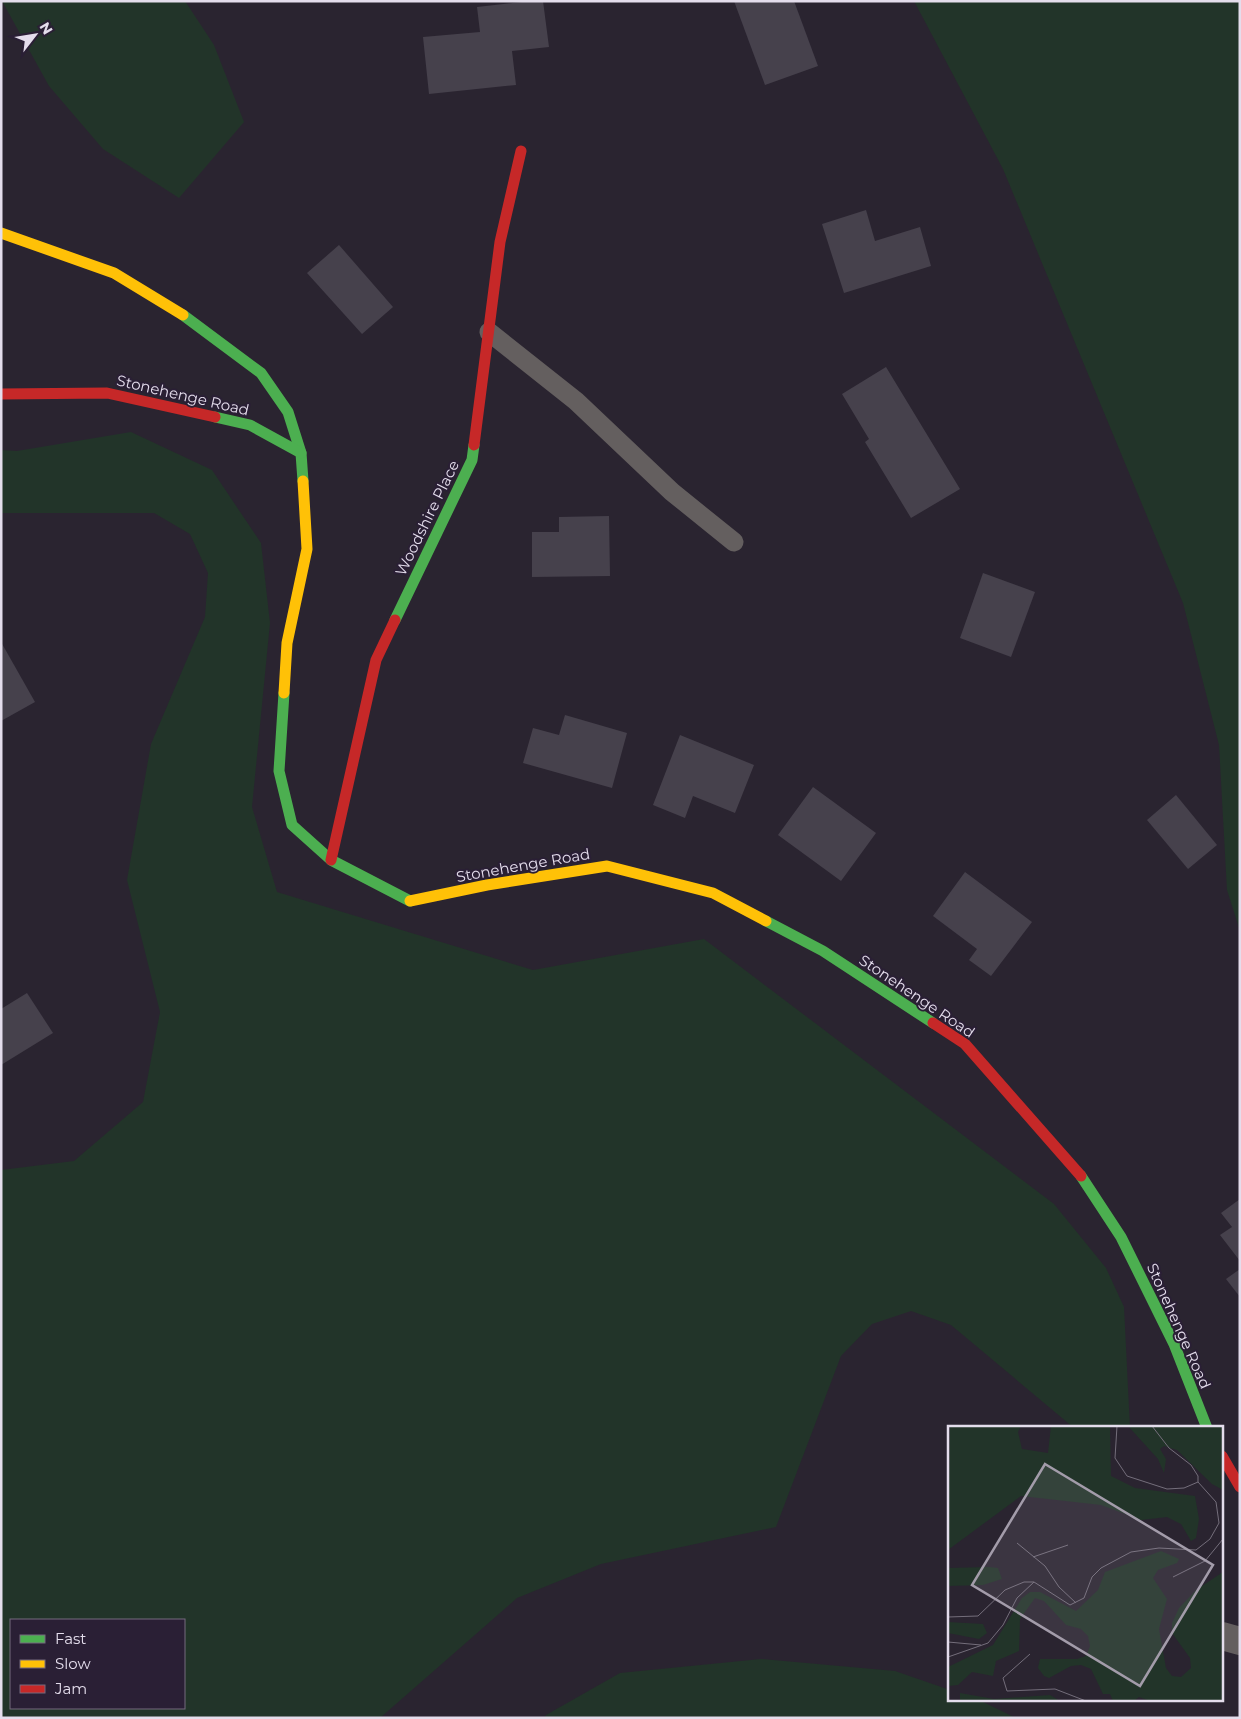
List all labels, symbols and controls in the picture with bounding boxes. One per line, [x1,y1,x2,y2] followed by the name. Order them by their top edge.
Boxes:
[10,10,60,60] north arrow
[36,19,57,38] text: N
[115,371,251,419] street label: Stonehenge Road
[391,457,463,579] street label: Woodshire Place
[455,844,591,886] street label: Stonehenge Road
[856,950,978,1042] street label: Stonehenge Road
[1143,1260,1215,1392] street label: Stonehenge Road
[948,1426,1224,1702] inset map
[10,1619,185,1709] legend
[55,1629,86,1648] text: Fast
[55,1654,91,1673] text: Slow
[54,1679,87,1698] text: Jam

